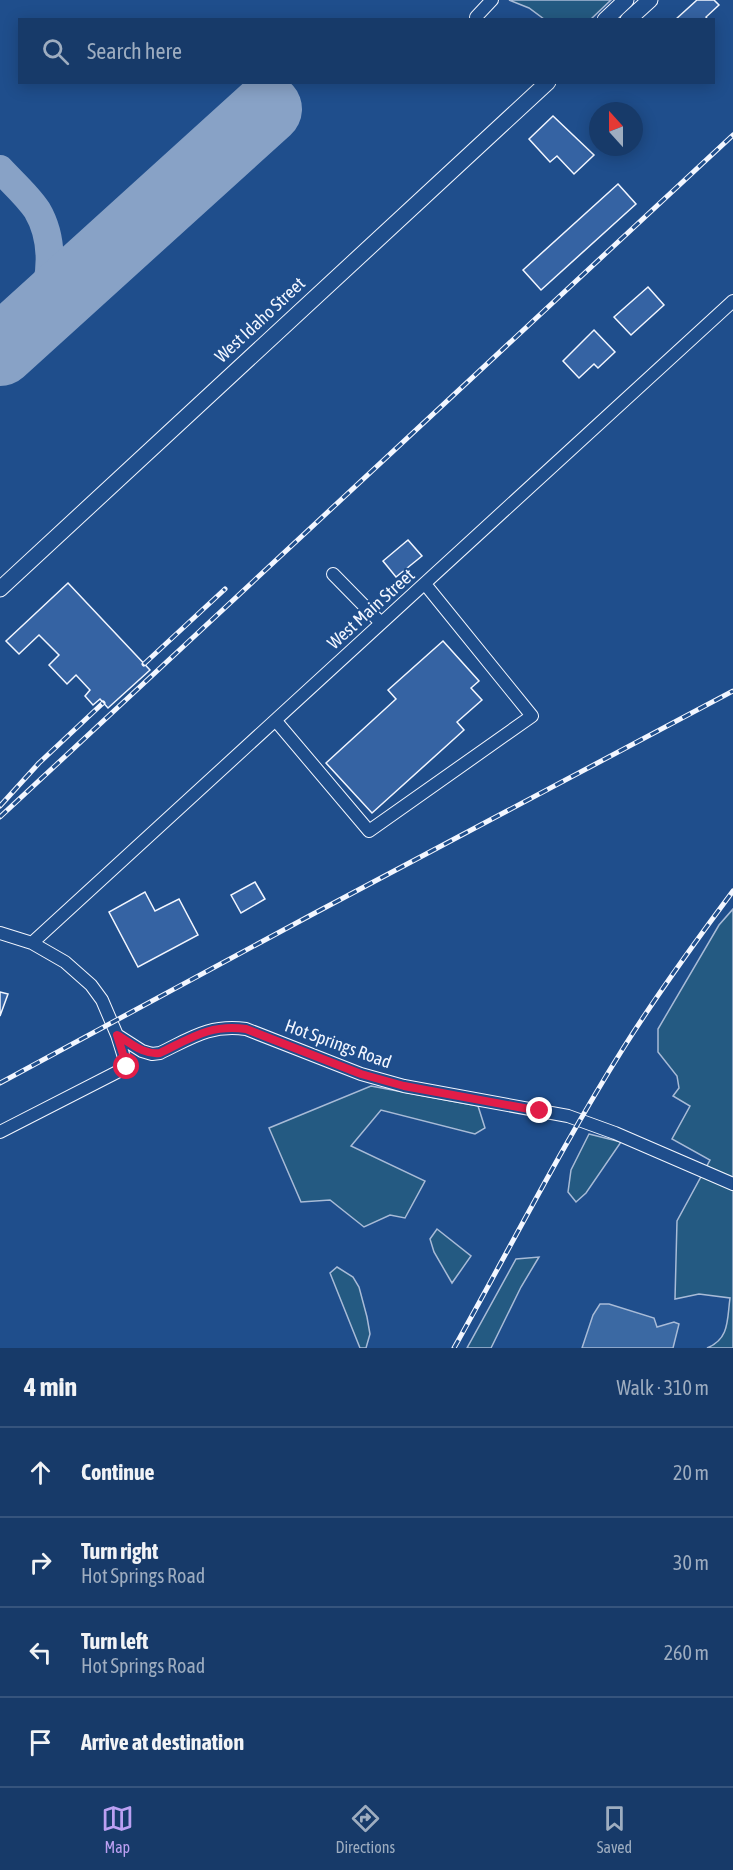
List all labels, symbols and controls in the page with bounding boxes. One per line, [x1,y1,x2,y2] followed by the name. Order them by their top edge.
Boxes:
[18,18,715,84] search box
[39,35,72,68] icon: search
[87,38,182,64] text: Search here
[589,102,643,156] north arrow
[210,273,309,367] street label: West Idaho Street
[323,564,419,653] street label: West Main Street
[282,1015,394,1073] street label: Hot Springs Road
[113,1053,139,1079] route start
[526,1097,552,1123] route end
[24,1372,77,1402] text: 4 min
[617,1376,709,1399] text: Walk · 310 m
[24,1456,57,1489] icon: ahead
[81,1459,155,1485] text: Continue
[673,1461,709,1484] text: 20 m
[81,1538,158,1564] text: Turn right
[24,1546,57,1579] icon: right
[673,1551,709,1574] text: 30 m
[81,1564,205,1587] text: Hot Springs Road
[81,1628,148,1654] text: Turn left
[24,1636,57,1669] icon: left
[664,1641,709,1664] text: 260 m
[81,1654,205,1677] text: Hot Springs Road
[24,1726,57,1759] icon: arrive
[81,1729,244,1755] text: Arrive at destination
[101,1802,134,1856] tab: Map
[335,1802,395,1856] tab: Directions
[597,1802,632,1856] tab: Saved

